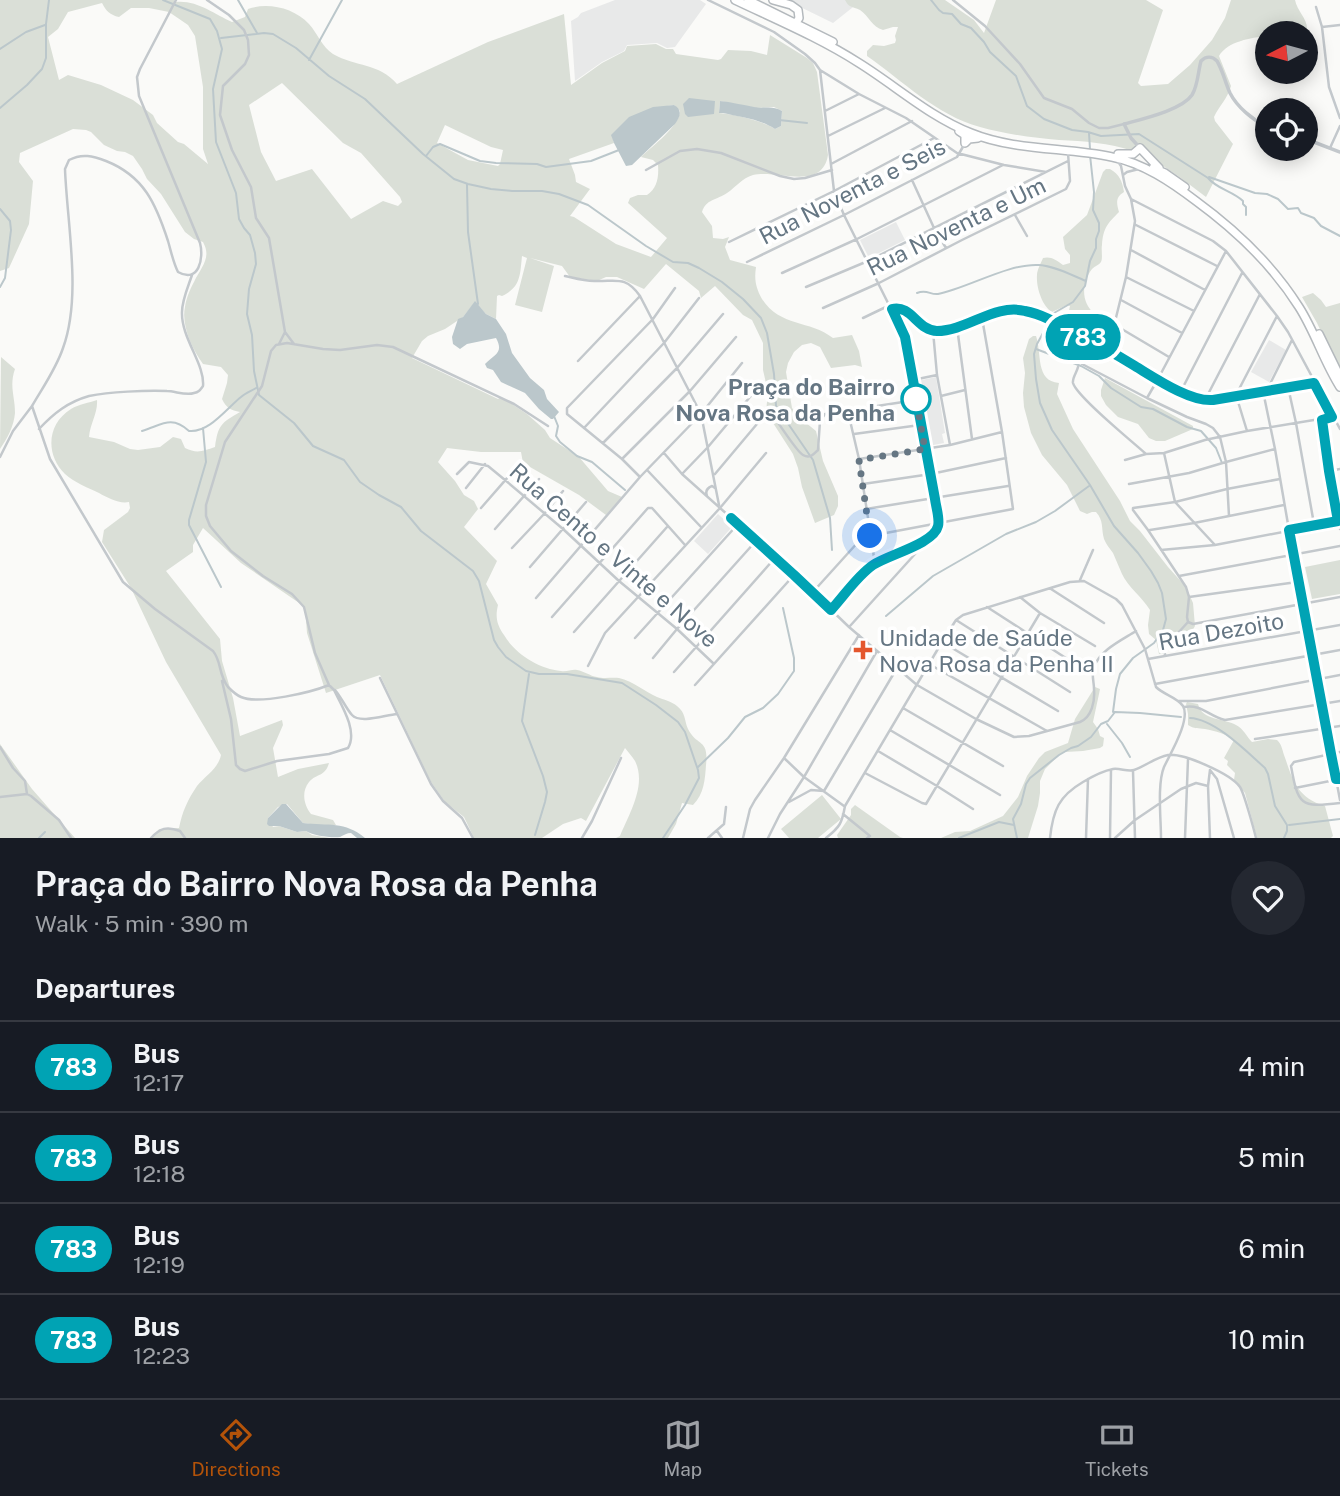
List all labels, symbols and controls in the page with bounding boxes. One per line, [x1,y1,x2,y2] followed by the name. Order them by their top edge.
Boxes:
[1255,21,1318,84] north arrow
[1255,21,1318,161] map controls
[1255,98,1318,161] button: locate
[754,132,950,250] street label: Rua Noventa e Seis
[862,171,1050,281] street label: Rua Noventa e Um
[1043,314,1123,360] line badge: 783
[1060,323,1106,351] text: 783
[675,373,895,426] place label: Praça do Bairro Nova Rosa da Penha
[901,384,931,414] marker: Praça do Bairro Nova Rosa da Penha
[504,457,724,653] street label: Rua Cento e Vinte e Nove
[852,518,887,553] your location
[1156,607,1286,655] street label: Rua Dezoito
[879,624,1114,677] place label: Unidade de Saúde Nova Rosa da Penha II
[853,640,873,660] marker: Unidade de Saúde Nova Rosa da Penha II
[1231,861,1305,935] button: heart
[35,865,598,903] text: Praça do Bairro Nova Rosa da Penha
[35,910,248,937] text: Walk · 5 min · 390 m
[35,973,175,1004] text: Departures
[133,1038,180,1069] text: Bus
[1238,1051,1305,1082] text: 4 min
[50,1053,97,1081] text: 783
[133,1069,184,1096] text: 12:17
[133,1129,180,1160] text: Bus
[1238,1142,1305,1173] text: 5 min
[50,1144,97,1172] text: 783
[133,1160,186,1187] text: 12:18
[133,1220,180,1251] text: Bus
[1238,1233,1305,1264] text: 6 min
[50,1235,97,1263] text: 783
[133,1251,185,1278] text: 12:19
[133,1311,180,1342] text: Bus
[1228,1324,1305,1355] text: 10 min
[50,1326,97,1354] text: 783
[133,1342,190,1369] text: 12:23
[191,1416,281,1480] tab: Directions
[663,1416,702,1480] tab: Map
[1085,1416,1149,1480] tab: Tickets

